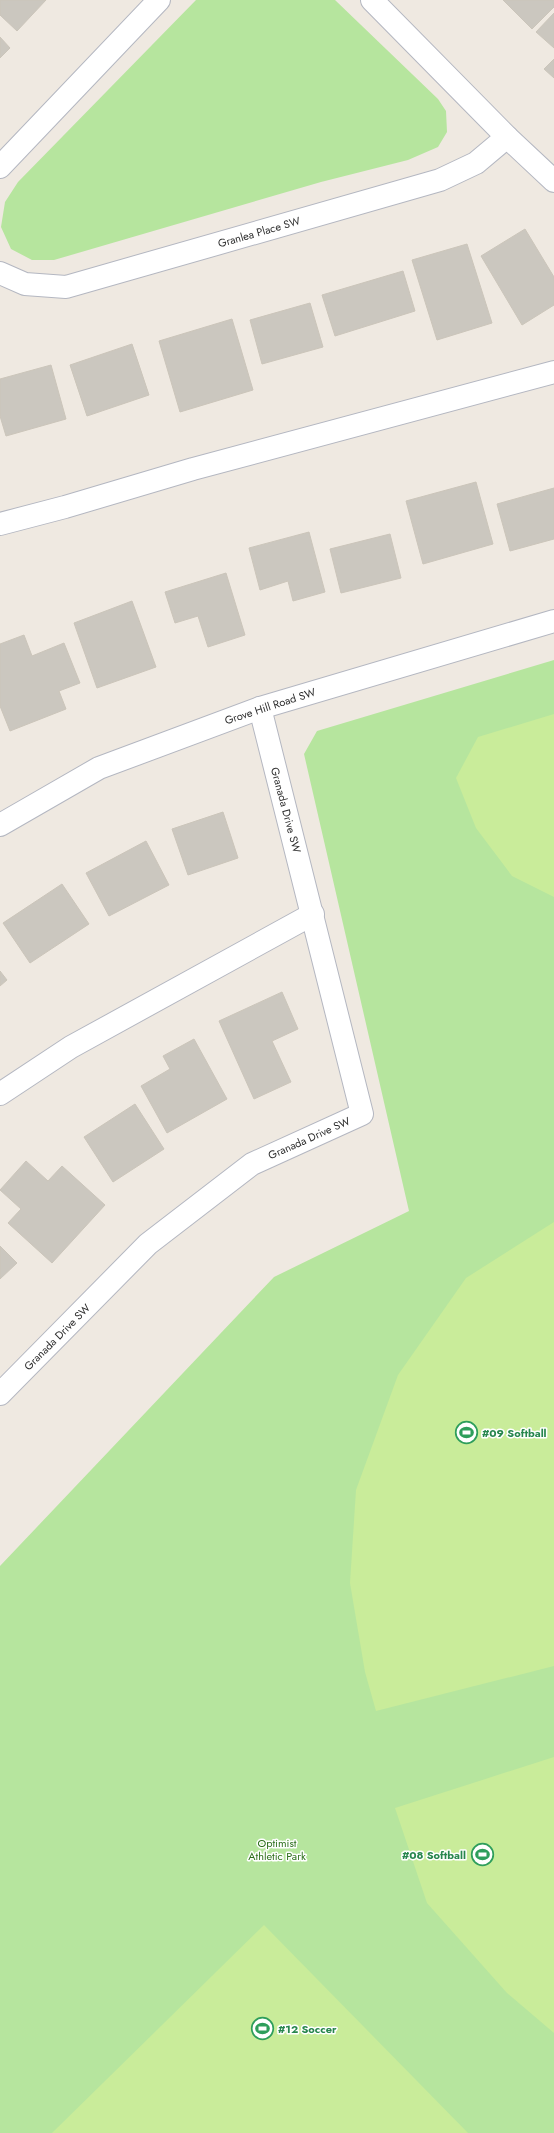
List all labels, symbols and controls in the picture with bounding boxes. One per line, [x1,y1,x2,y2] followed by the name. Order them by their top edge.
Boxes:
[216,213,302,251] street label: Granlea Place SW
[223,684,318,728] street label: Grove Hill Road SW
[267,765,305,855] street label: Granada Drive SW
[265,1113,353,1163] street label: Granada Drive SW
[20,1300,94,1374] street label: Granada Drive SW
[453,1420,479,1446] sports icon: #09 Softball
[482,1425,547,1441] place label: #09 Softball
[248,1835,306,1864] park label: Optimist Athletic Park
[469,1842,495,1868] sports icon: #08 Softball
[402,1847,466,1863] place label: #08 Softball
[249,2016,275,2042] sports icon: #12 Soccer
[278,2021,337,2037] place label: #12 Soccer

